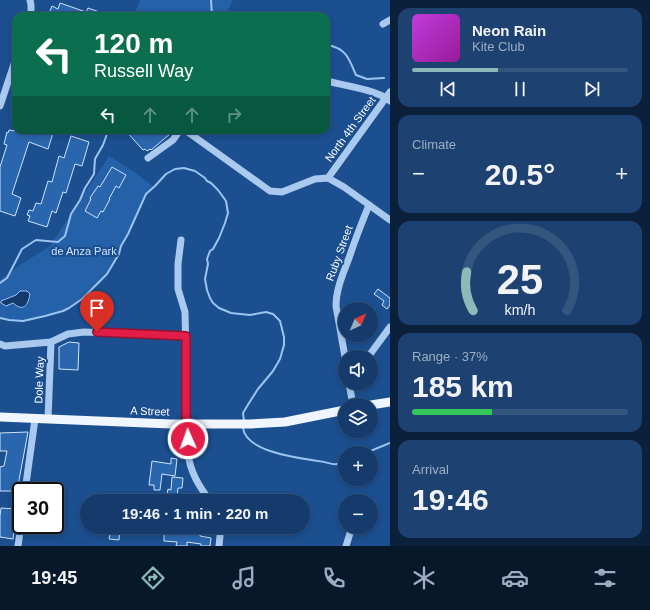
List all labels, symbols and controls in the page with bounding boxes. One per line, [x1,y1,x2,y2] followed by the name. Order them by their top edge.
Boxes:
[472,22,546,39] text: Neon Rain
[28,28,80,80] icon: left
[94,28,173,59] text: 120 m
[472,39,525,54] text: Kite Club
[94,61,193,81] text: Russell Way
[437,78,459,100] icon: previous
[509,78,531,100] icon: pause
[581,78,603,100] icon: next
[322,94,378,164] street label: North 4th Street
[97,104,119,126] icon: left
[139,104,161,126] icon: ahead
[181,104,203,126] icon: ahead
[223,104,245,126] icon: right
[412,137,456,152] text: Climate
[485,158,555,191] text: 20.5°
[412,161,425,186] text: −
[615,161,628,186] text: +
[323,224,355,282] street label: Ruby Street
[51,245,117,257] park label: de Anza Park
[497,256,543,303] text: 25
[80,291,114,332] pin
[86,297,108,319] icon: arrive
[338,302,378,342] north arrow
[338,302,378,534] map controls
[505,302,536,318] text: km/h
[412,349,488,364] text: Range · 37%
[338,350,378,390] button: sound
[32,356,46,404] street label: Dole Way
[412,370,514,403] text: 185 km
[338,398,378,438] button: layers
[130,404,170,418] street label: A Street
[167,418,209,460] position arrow
[338,446,378,486] button: +
[412,462,449,477] text: Arrival
[12,482,64,534] speed limit sign: 30
[412,483,489,516] text: 19:46
[338,494,378,534] button: −
[122,505,268,522] text: 19:46 · 1 min · 220 m
[139,564,167,592] icon: directions
[230,564,258,592] icon: music
[320,564,348,592] icon: phone
[410,564,438,592] icon: climate
[501,564,529,592] icon: car
[591,564,619,592] icon: filters
[31,568,77,588] text: 19:45

